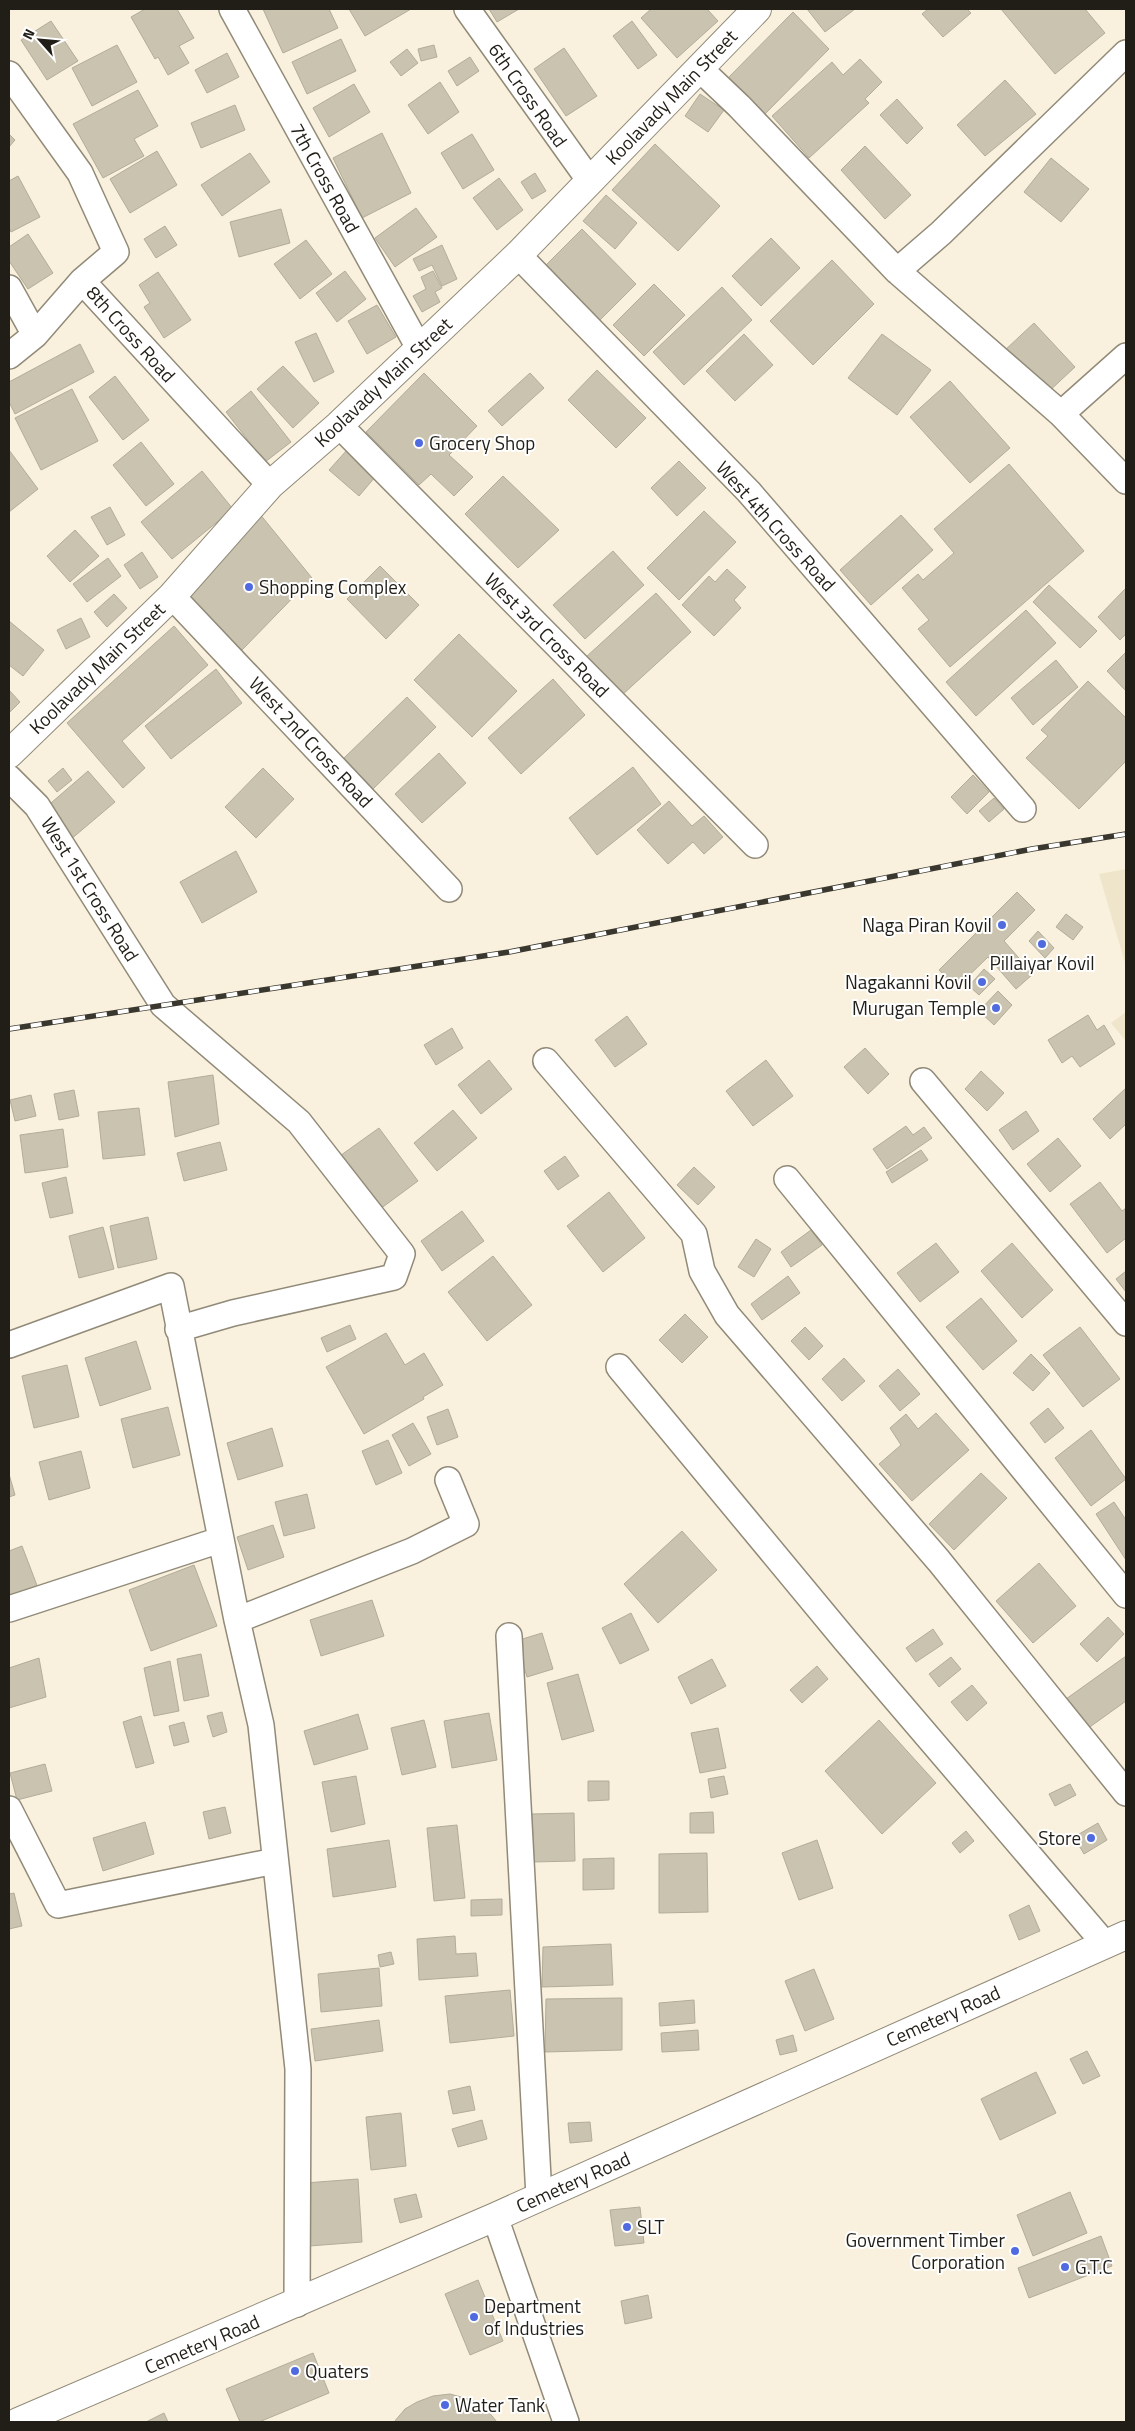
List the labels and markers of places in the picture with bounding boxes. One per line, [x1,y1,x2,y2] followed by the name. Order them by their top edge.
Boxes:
[429,428,535,457] place label: Grocery Shop
[413,437,425,449] marker: Grocery Shop
[259,572,407,601] place label: Shopping Complex
[243,581,255,593] marker: Shopping Complex
[862,910,992,939] place label: Naga Piran Kovil
[996,919,1008,931] marker: Naga Piran Kovil
[1036,938,1048,950] marker: Pillaiyar Kovil
[989,948,1095,977] place label: Pillaiyar Kovil
[845,967,972,996] place label: Nagakanni Kovil
[976,976,988,988] marker: Nagakanni Kovil
[852,993,986,1022] place label: Murugan Temple
[990,1002,1002,1014] marker: Murugan Temple
[1038,1823,1081,1852] place label: Store
[1085,1832,1097,1844] marker: Store
[637,2212,665,2241] place label: SLT
[621,2221,633,2233] marker: SLT
[845,2225,1005,2276] place label: Government Timber Corporation
[1009,2245,1021,2257] marker: Government Timber Corporation
[1075,2252,1113,2281] place label: G.T.C
[1059,2261,1071,2273] marker: G.T.C
[484,2291,584,2342] place label: Department of Industries
[468,2311,480,2323] marker: Department of Industries
[305,2356,369,2385] place label: Quaters
[289,2365,301,2377] marker: Quaters
[455,2390,545,2419] place label: Water Tank
[439,2399,451,2411] marker: Water Tank

